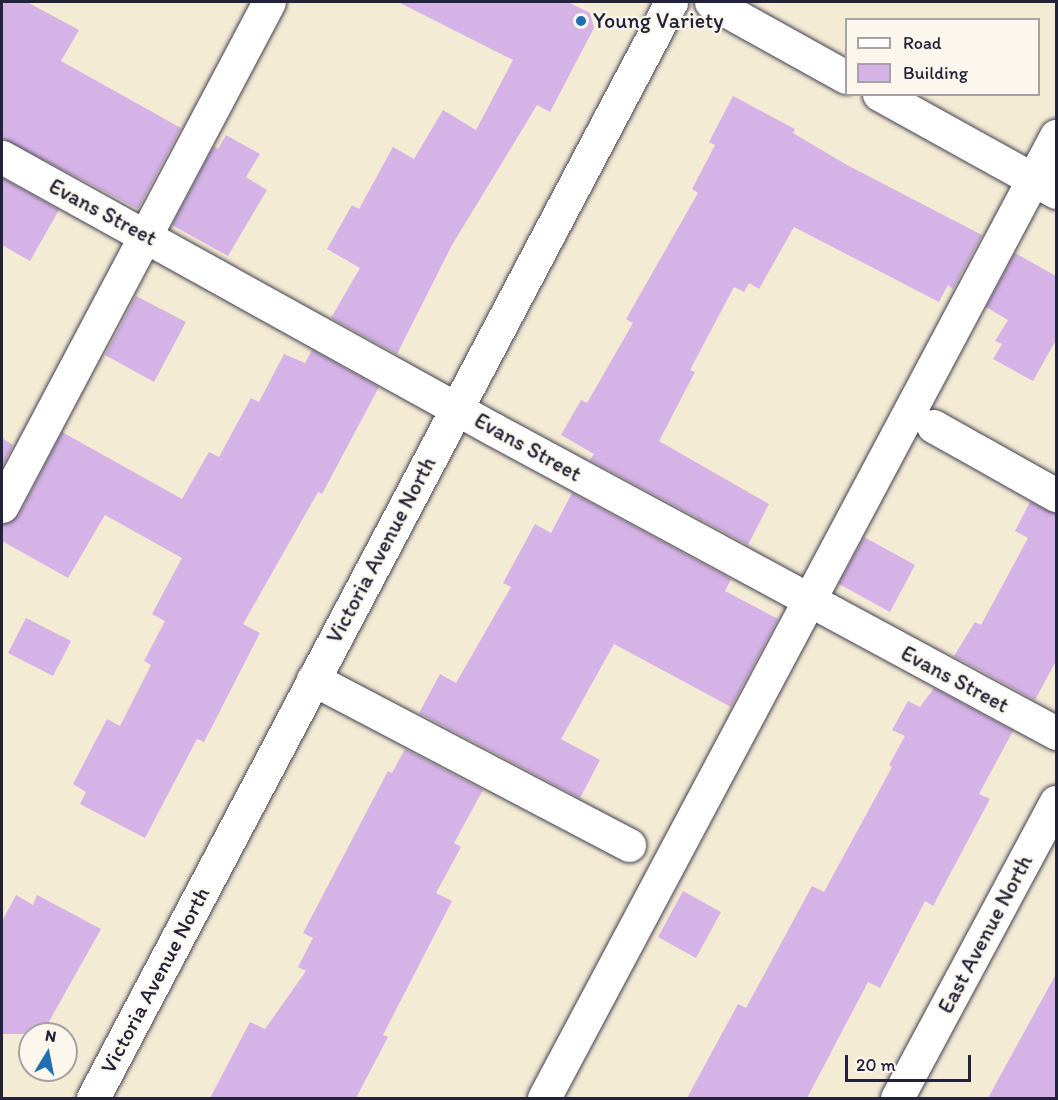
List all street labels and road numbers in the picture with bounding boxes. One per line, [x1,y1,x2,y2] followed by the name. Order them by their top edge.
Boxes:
[45,173,161,251] street label: Evans Street
[470,407,586,487] street label: Evans Street
[321,452,441,648] street label: Victoria Avenue North
[897,640,1013,718] street label: Evans Street
[932,851,1038,1017] street label: East Avenue North
[95,882,215,1078] street label: Victoria Avenue North

